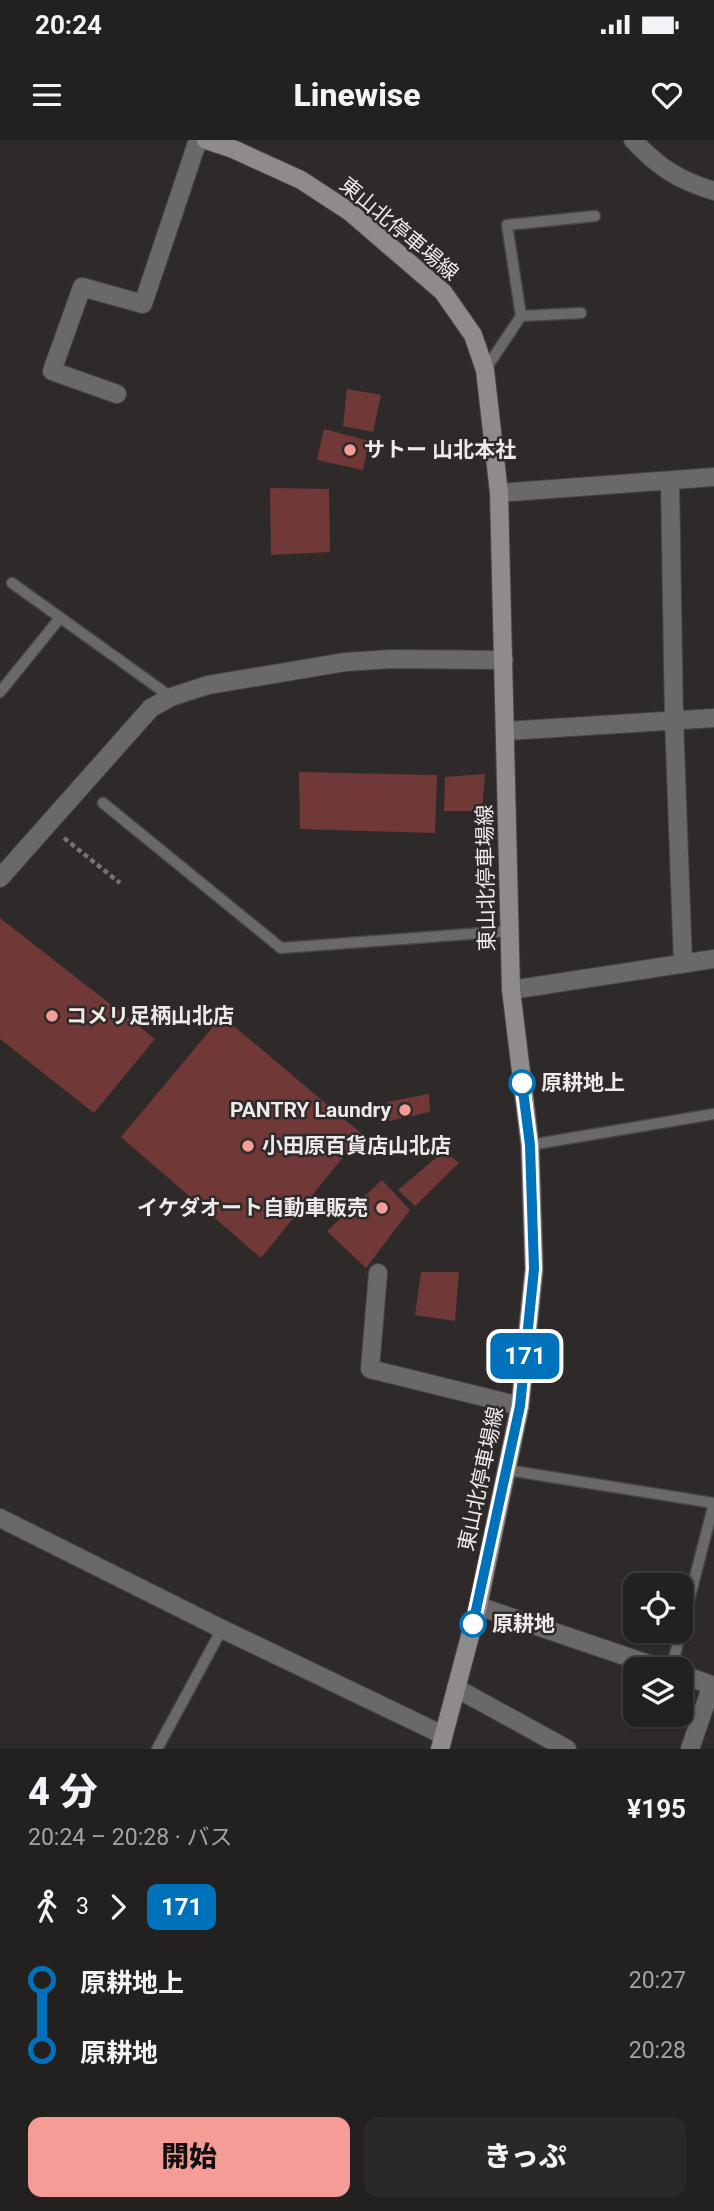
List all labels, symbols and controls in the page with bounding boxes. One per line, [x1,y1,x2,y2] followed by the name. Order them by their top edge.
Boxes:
[35,10,102,40] text: 20:24
[28,76,66,114] icon: menu
[293,76,421,114] text: Linewise
[648,76,686,114] icon: heart
[335,173,463,285] street label: 東山北停車場線
[364,438,516,462] place label: サトー 山北本社
[342,442,358,458] marker: サトー 山北本社
[473,804,499,952] street label: 東山北停車場線
[66,1004,234,1028] place label: コメリ足柄山北店
[44,1008,60,1024] marker: コメリ足柄山北店
[509,1070,535,1096] marker: 原耕地上
[541,1071,625,1095] place label: 原耕地上
[230,1098,391,1122] place label: PANTRY Laundry
[397,1102,413,1118] marker: PANTRY Laundry
[262,1134,451,1158] place label: 小田原百貨店山北店
[240,1138,256,1154] marker: 小田原百貨店山北店
[137,1196,368,1220] place label: イケダオート自動車販売
[374,1200,390,1216] marker: イケダオート自動車販売
[485,1333,565,1379] line badge: 171
[504,1342,546,1370] text: 171
[454,1405,508,1553] street label: 東山北停車場線
[623,1573,693,1727] map controls
[623,1573,693,1643] button: locate
[460,1611,486,1637] marker: 原耕地
[492,1612,555,1636] place label: 原耕地
[623,1657,693,1727] button: layers
[28,1770,97,1814] text: 4 分
[627,1794,686,1824] text: ¥195
[28,1824,232,1851] text: 20:24 – 20:28 · バス
[28,1888,66,1926] icon: walk
[99,1888,137,1926] icon: forward
[76,1893,89,1920] text: 3
[161,1893,202,1921] text: 171
[629,1967,686,1994] text: 20:27
[80,1968,184,1998] text: 原耕地上
[629,2037,686,2064] text: 20:28
[80,2038,158,2068] text: 原耕地
[28,2117,350,2197] button: 開始
[364,2117,686,2197] button: きっぷ

